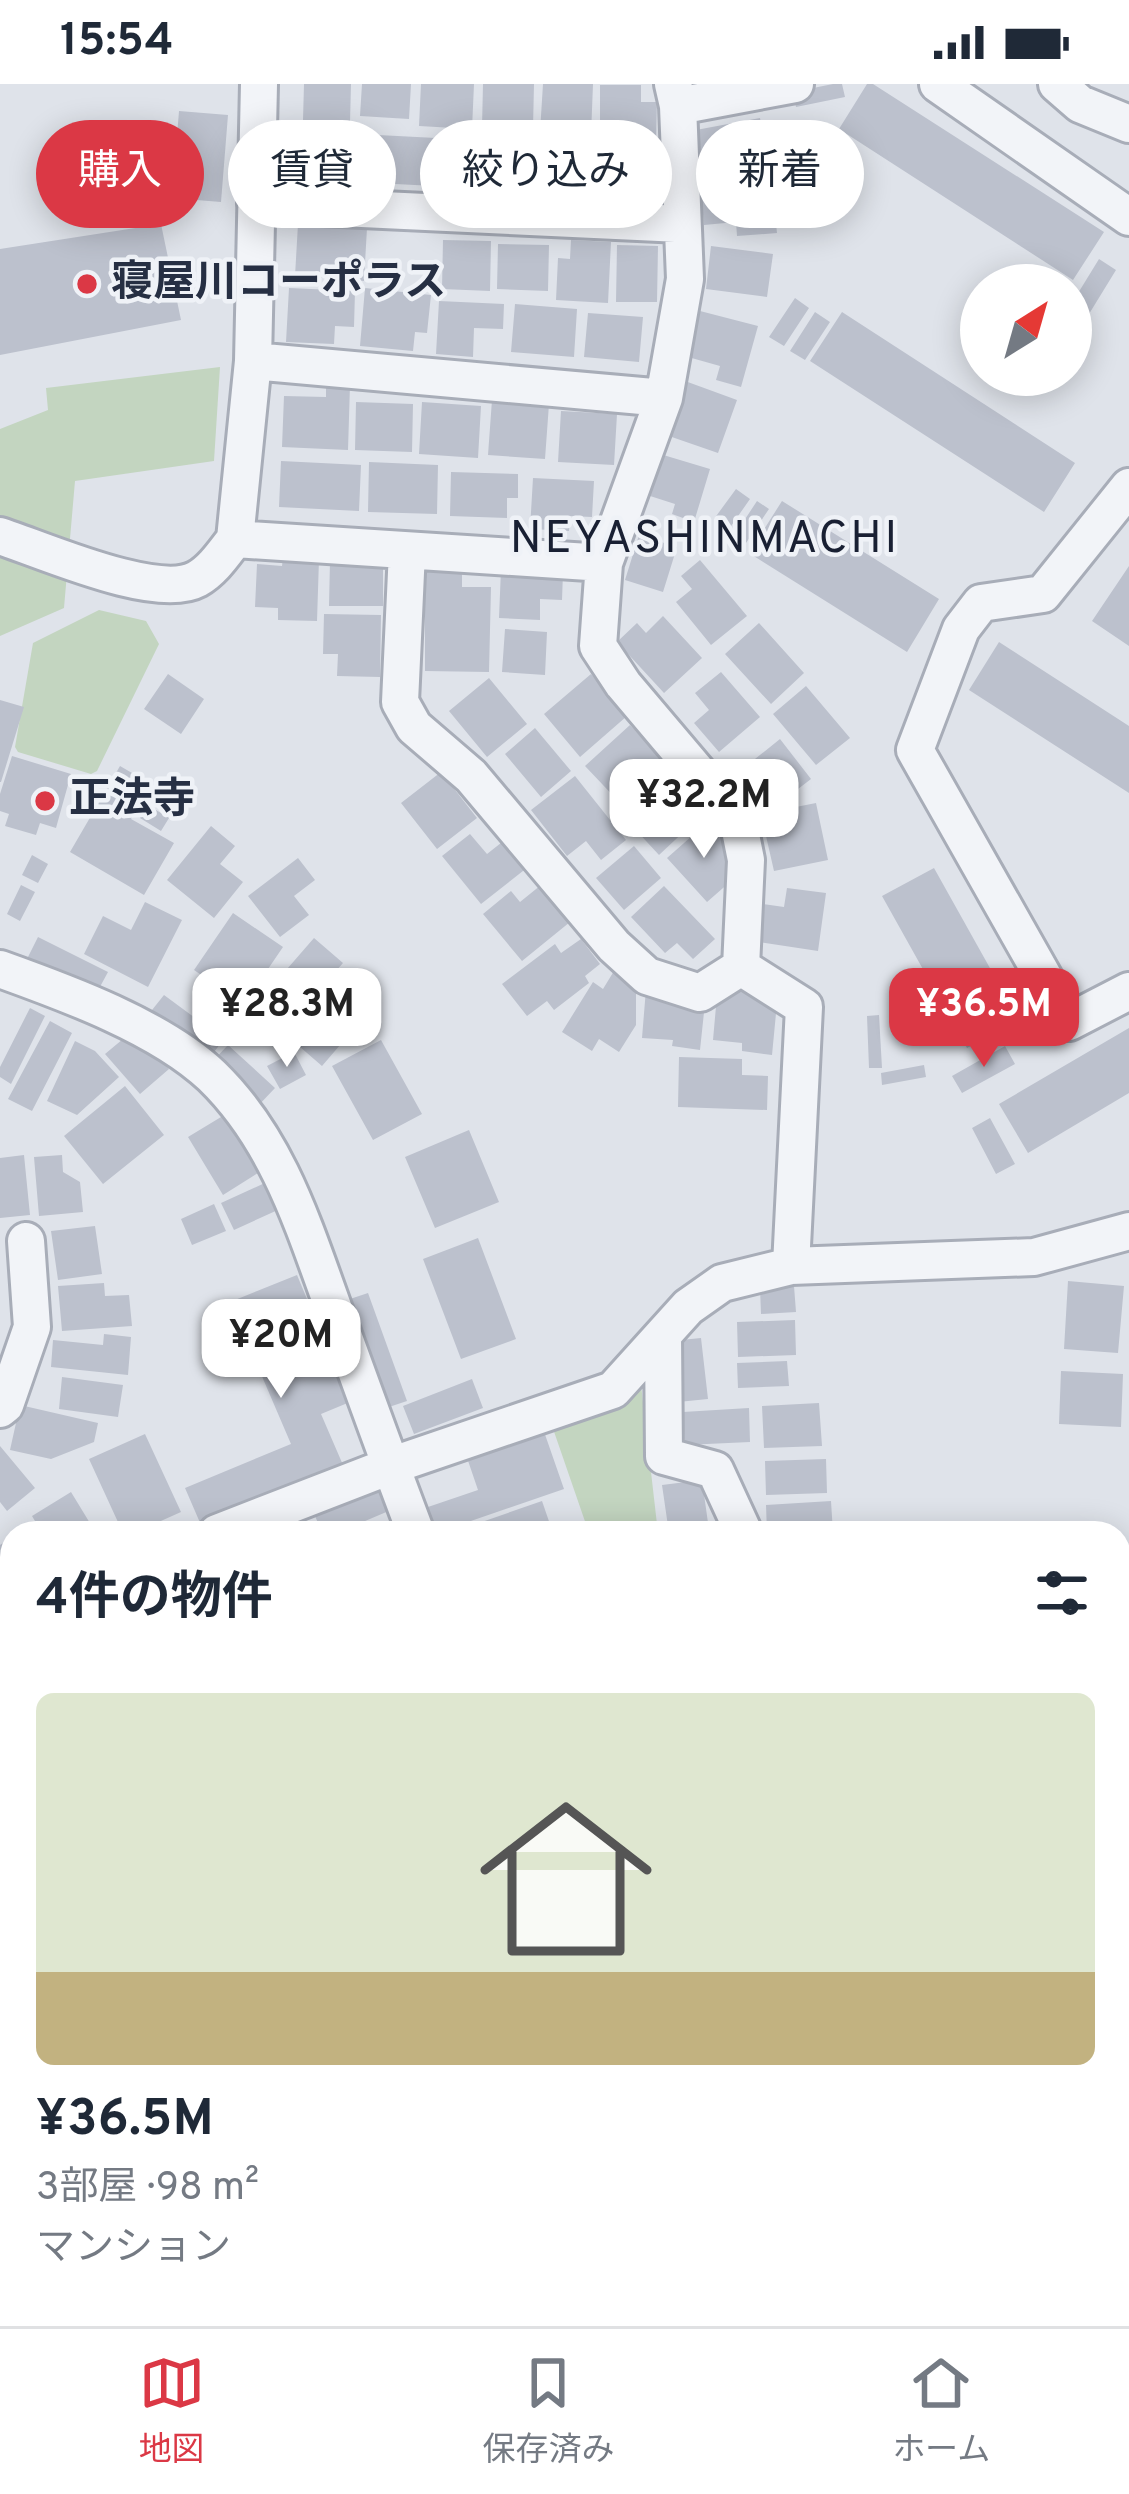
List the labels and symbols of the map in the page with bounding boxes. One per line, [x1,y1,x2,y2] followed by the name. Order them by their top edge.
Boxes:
[111,258,446,311] place label: 寝屋川コーポラス
[960,264,1092,396] north arrow
[74,271,100,297] marker: 寝屋川コーポラス
[510,512,900,569] district label: NEYASHINMACHI
[606,759,802,861] pin: ¥32.2M
[69,775,195,828] place label: 正法寺
[32,788,58,814] marker: 正法寺
[189,968,385,1070] pin: ¥28.3M
[886,968,1082,1070] pin: ¥36.5M
[210,1299,352,1401] pin: ¥20M

